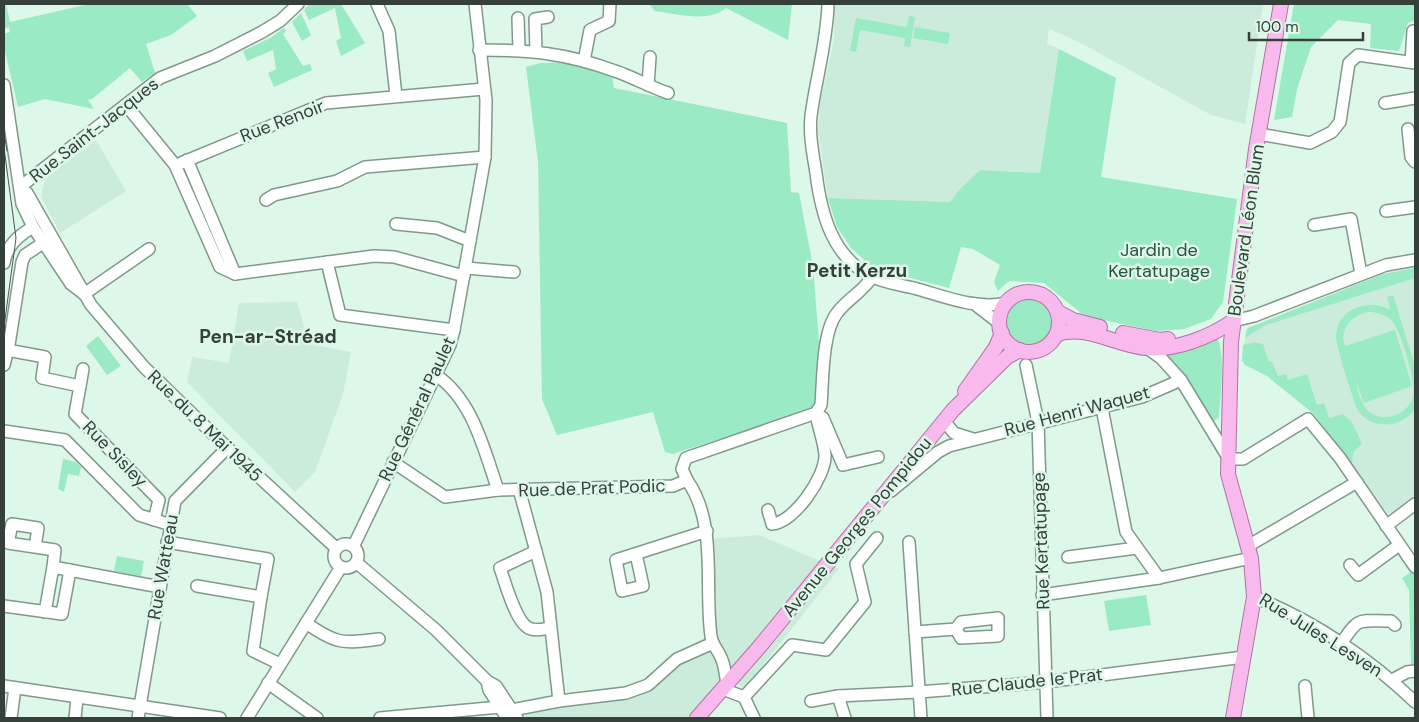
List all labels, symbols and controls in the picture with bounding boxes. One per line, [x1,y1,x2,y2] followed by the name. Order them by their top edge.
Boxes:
[1249,10,1363,42] scale bar
[1256,17,1299,37] text: 100 m
[24,72,164,188] street label: Rue Saint-Jacques
[236,94,328,148] street label: Rue Renoir
[1222,143,1270,317] street label: Boulevard Léon Blum
[1108,238,1210,283] park label: Jardin de Kertatupage
[807,258,907,283] district label: Petit Kerzu
[199,324,337,349] district label: Pen-ar-Stréad
[373,333,461,485] street label: Rue Général Paulet
[142,365,268,487] street label: Rue du 8 Mai 1945
[1002,380,1152,442] street label: Rue Henri Waquet
[77,416,153,492] street label: Rue Sisley
[777,432,937,622] street label: Avenue Georges Pompidou
[1027,472,1055,610] street label: Rue Kertatupage
[518,473,666,503] street label: Rue de Prat Podic
[142,513,184,621] street label: Rue Watteau
[1255,587,1387,683] street label: Rue Jules Lesven
[950,662,1104,702] street label: Rue Claude le Prat

